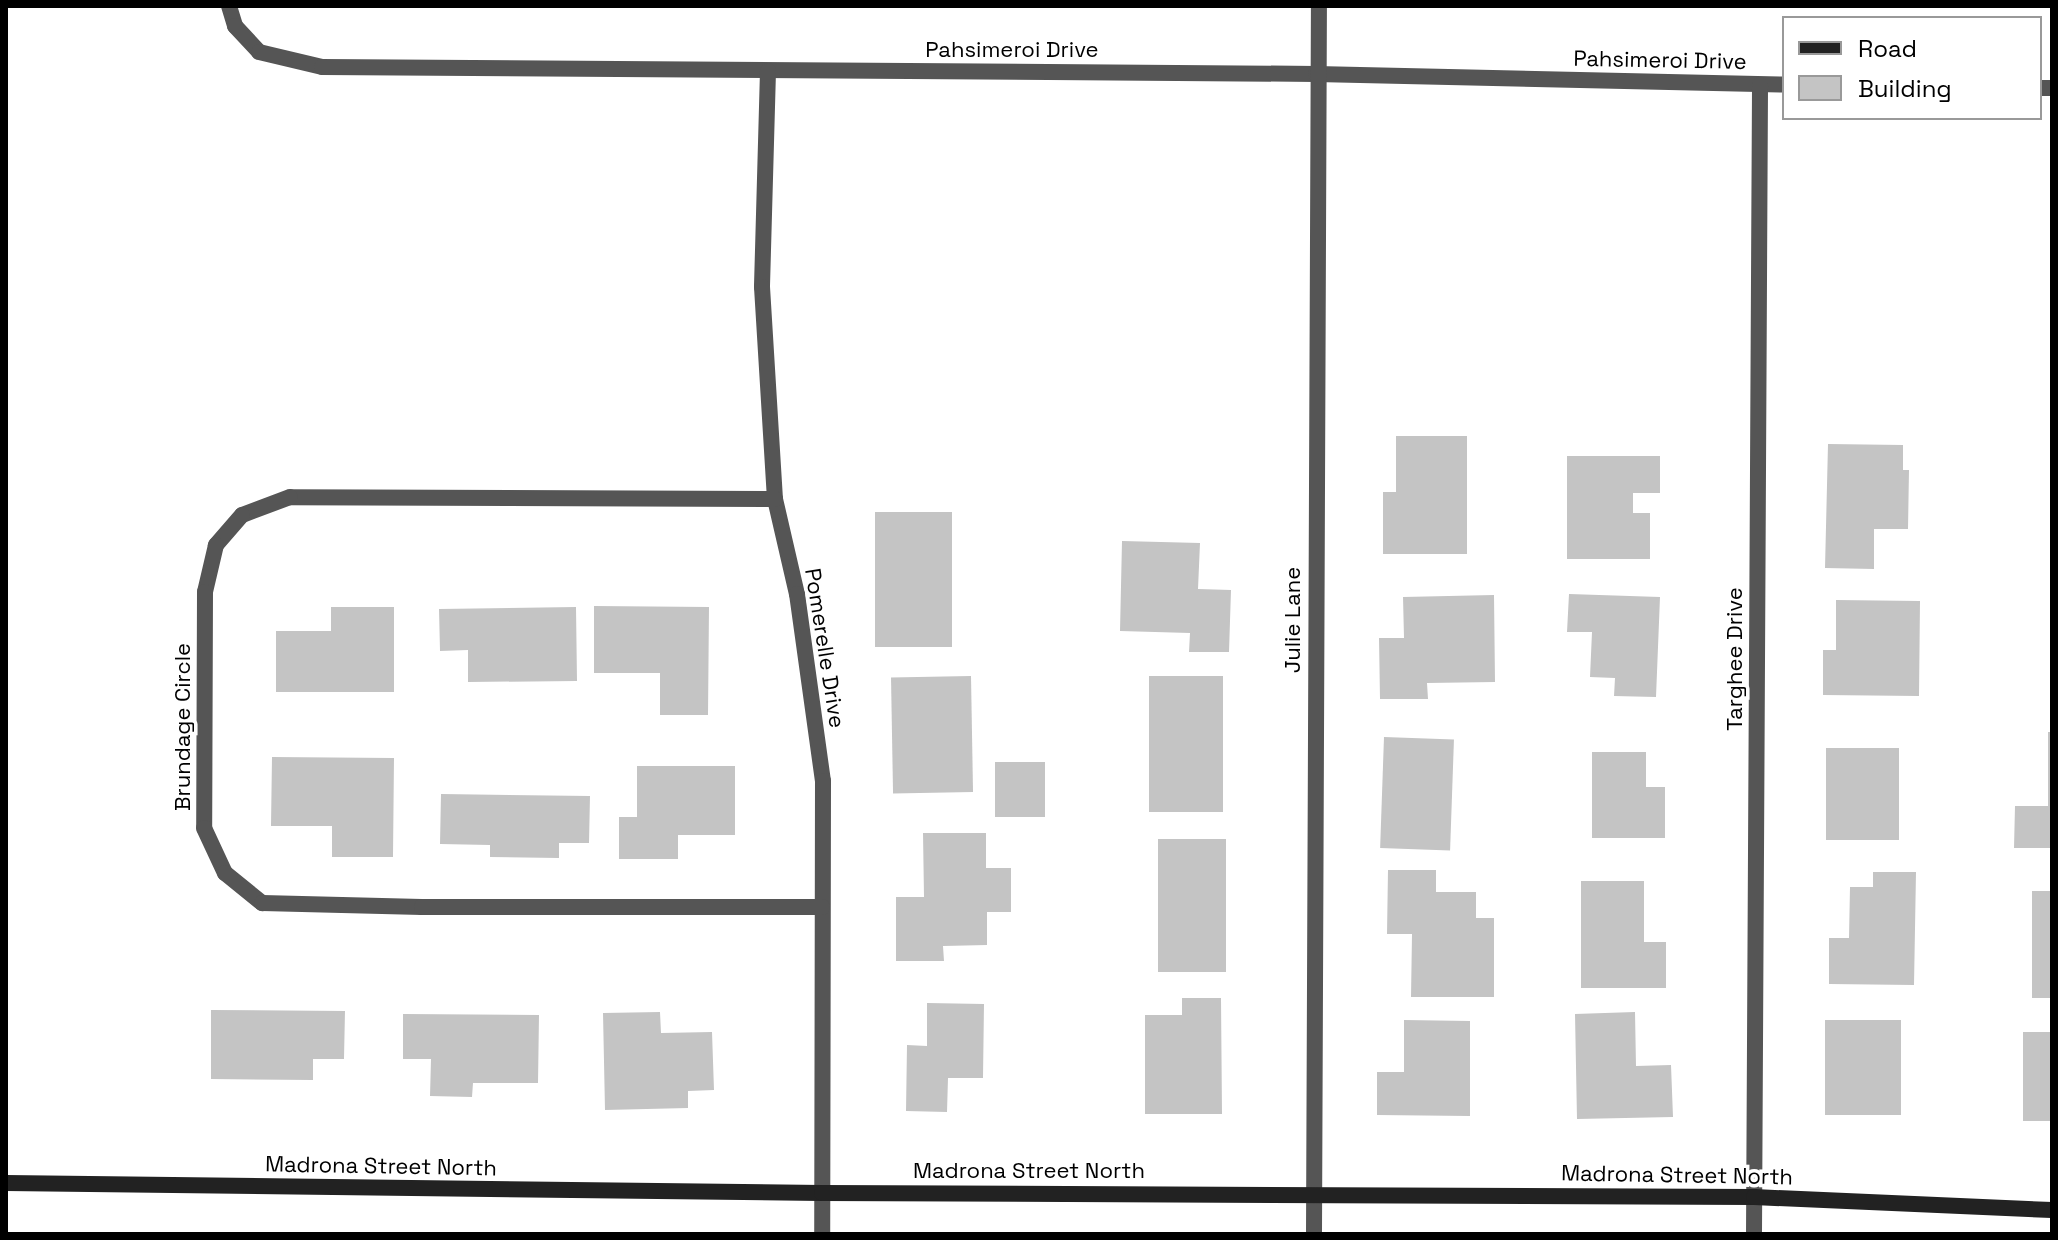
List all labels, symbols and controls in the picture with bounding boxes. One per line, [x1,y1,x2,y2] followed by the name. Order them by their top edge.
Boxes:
[1782,16,2042,120] legend
[1858,33,1917,64] text: Road
[925,37,1099,63] street label: Pahsimeroi Drive
[1573,45,1747,75] street label: Pahsimeroi Drive
[1858,73,1952,104] text: Building
[799,566,851,730] street label: Pomerelle Drive
[1280,567,1306,673] street label: Julie Lane
[1722,587,1748,731] street label: Targhee Drive
[170,643,196,811] street label: Brundage Circle
[265,1151,497,1181] street label: Madrona Street North
[913,1158,1145,1184] street label: Madrona Street North
[1561,1160,1793,1190] street label: Madrona Street North

